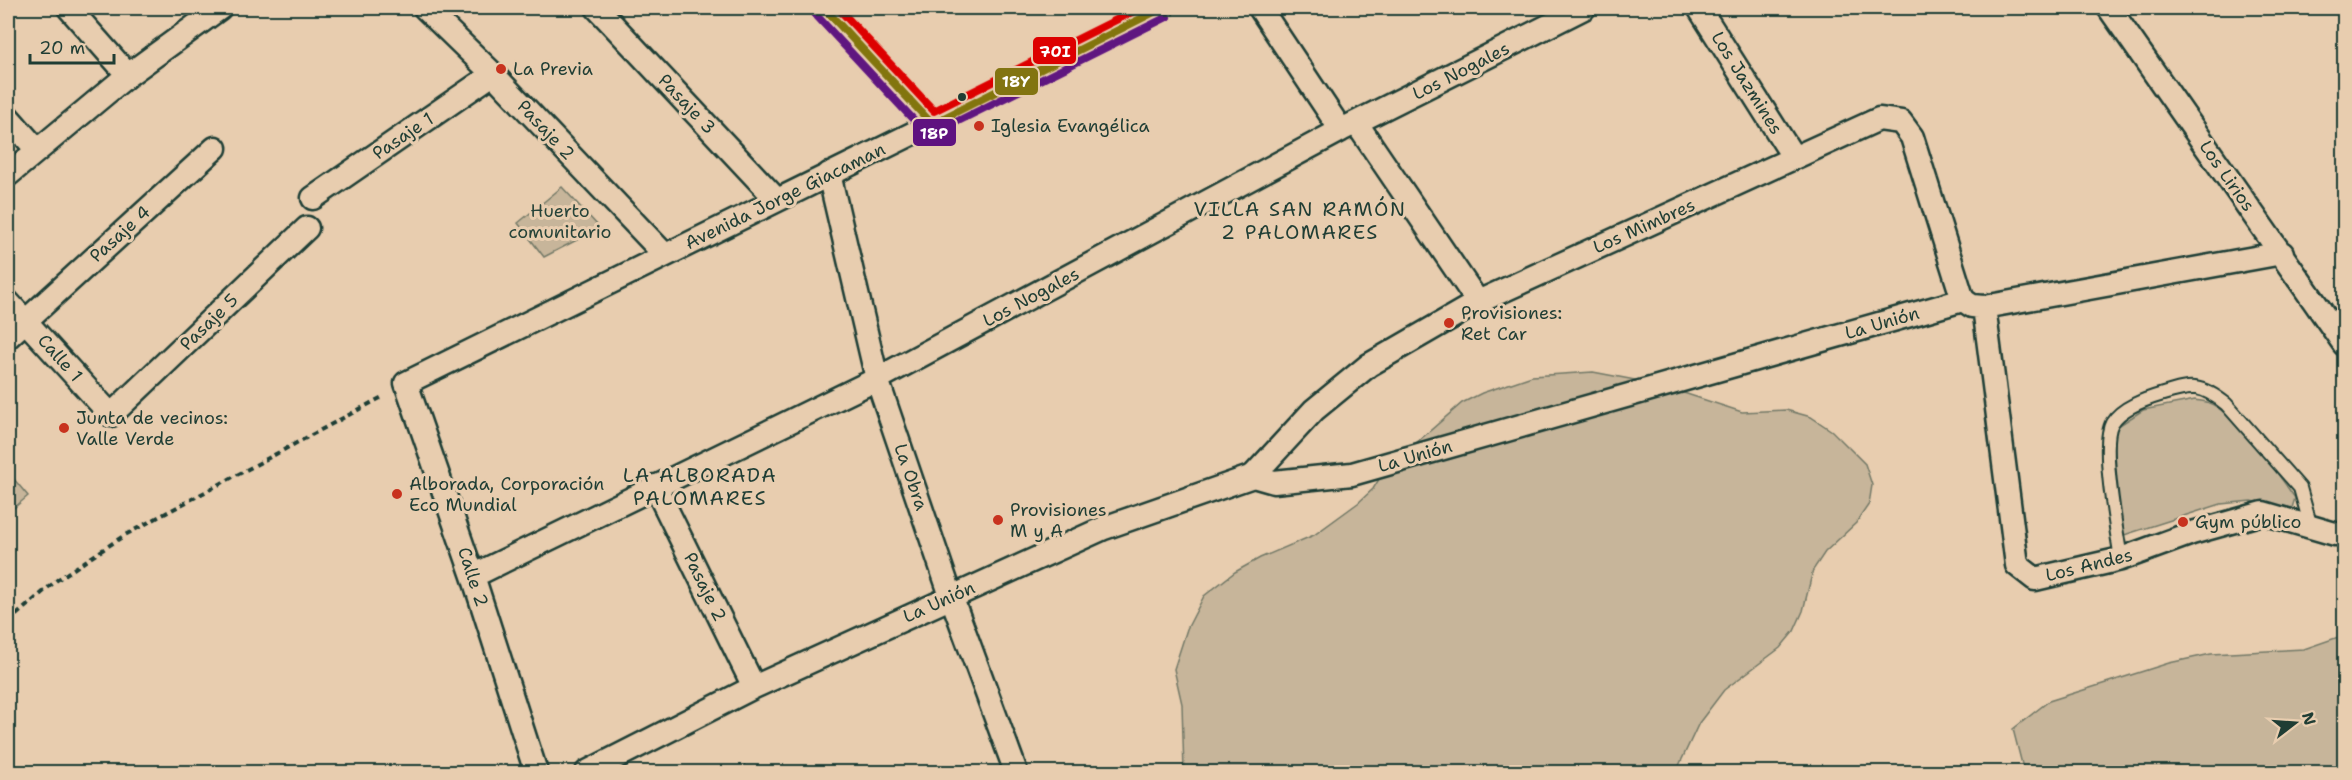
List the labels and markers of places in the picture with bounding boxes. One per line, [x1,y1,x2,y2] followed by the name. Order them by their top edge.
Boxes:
[513,57,593,81] place label: La Previa
[494,62,508,76] marker: La Previa
[956,91,968,103] unlabelled marker
[991,114,1150,138] place label: Iglesia Evangélica
[972,119,986,133] marker: Iglesia Evangélica
[1461,301,1562,346] place label: Provisiones: Ret Car
[1442,316,1456,330] marker: Provisiones: Ret Car
[76,406,228,451] place label: Junta de vecinos: Valle Verde
[57,421,71,435] marker: Junta de vecinos: Valle Verde
[409,472,604,517] place label: Alborada, Corporación Eco Mundial
[390,487,404,501] marker: Alborada, Corporación Eco Mundial
[1010,498,1107,543] place label: Provisiones M y A
[2195,510,2301,534] place label: Gym público
[991,513,1005,527] marker: Provisiones M y A
[2176,515,2190,529] marker: Gym público

